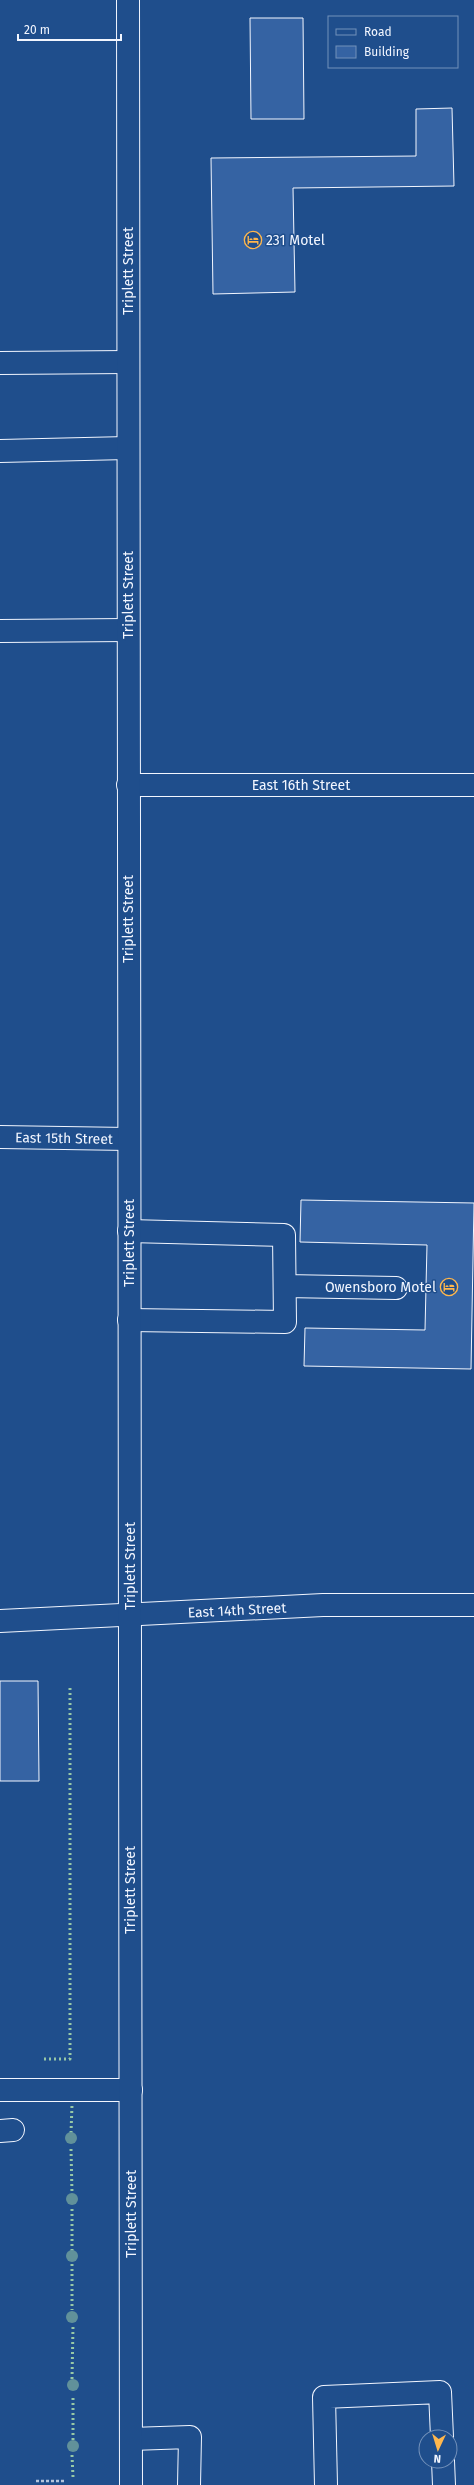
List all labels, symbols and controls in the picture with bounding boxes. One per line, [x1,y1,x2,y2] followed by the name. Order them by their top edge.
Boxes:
[18,16,121,42] scale bar
[328,16,458,68] legend
[24,23,50,37] text: 20 m
[364,25,392,39] text: Road
[364,45,410,59] text: Building
[120,226,137,315] street label: Triplett Street
[243,230,263,250] hotel icon: 231 Motel
[266,232,325,249] place label: 231 Motel
[120,550,137,639] street label: Triplett Street
[252,777,351,794] street label: East 16th Street
[120,874,137,963] street label: Triplett Street
[15,1129,114,1148] street label: East 15th Street
[121,1198,138,1287] street label: Triplett Street
[439,1277,459,1297] hotel icon: Owensboro Motel
[325,1279,436,1296] place label: Owensboro Motel
[122,1521,139,1610] street label: Triplett Street
[187,1599,288,1622] street label: East 14th Street
[122,1845,139,1934] street label: Triplett Street
[123,2169,140,2258] street label: Triplett Street
[418,2429,458,2469] north arrow
[433,2452,441,2465] text: N

